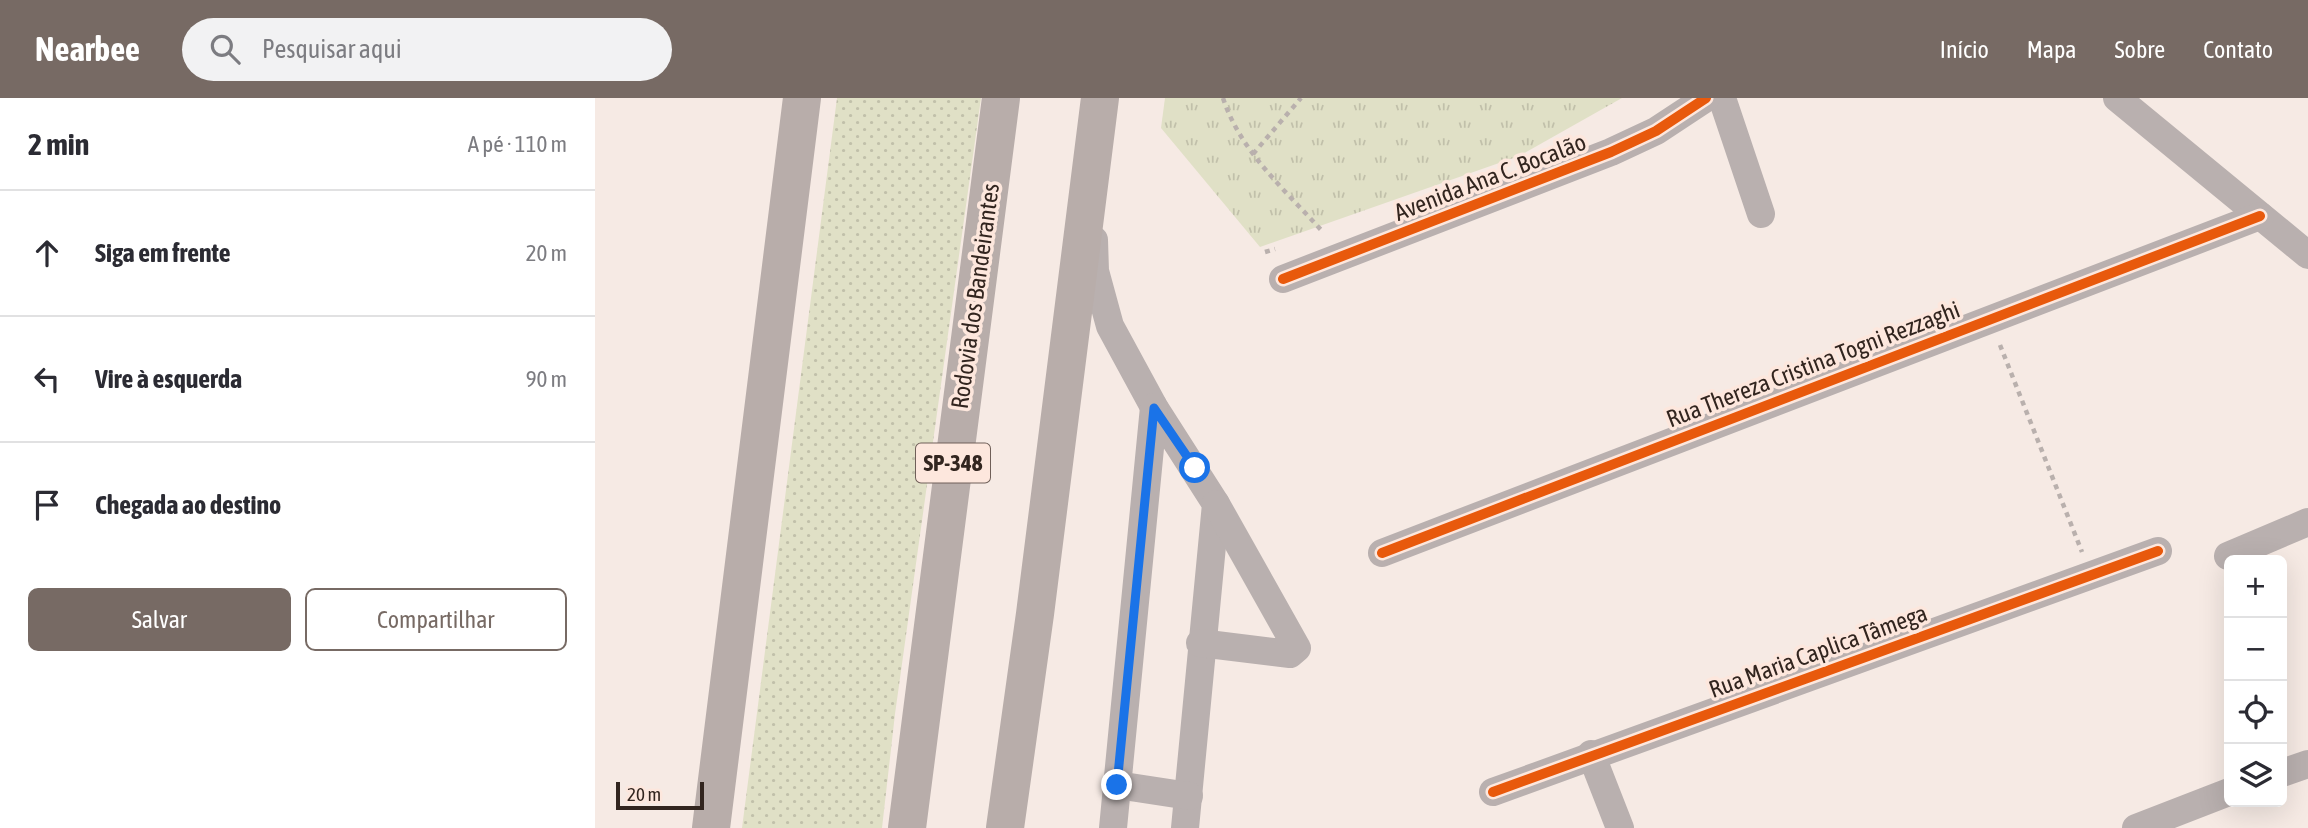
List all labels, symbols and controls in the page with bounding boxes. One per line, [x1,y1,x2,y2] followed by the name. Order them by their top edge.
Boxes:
[182,18,672,81] search box
[35,30,140,68] text: Nearbee
[206,30,244,68] icon: search
[262,34,402,64] text: Pesquisar aqui
[1940,36,1989,63] text: Início
[2027,36,2077,63] text: Mapa
[2115,36,2165,63] text: Sobre
[2203,36,2273,63] text: Contato
[28,127,89,161] text: 2 min
[1390,128,1590,226] street label: Avenida Ana C. Bocalão
[468,131,567,157] text: A pé · 110 m
[946,182,1004,410] street label: Rodovia dos Bandeirantes
[28,234,66,272] icon: ahead
[95,238,231,268] text: Siga em frente
[526,240,567,266] text: 20 m
[1662,295,1964,433] street label: Rua Thereza Cristina Togni Rezzaghi
[28,360,66,398] icon: left
[95,364,242,394] text: Vire à esquerda
[526,366,567,392] text: 90 m
[916,444,990,482] road number: SP-348
[1179,452,1210,483] route start
[28,486,66,524] icon: arrive
[95,490,281,520] text: Chegada ao destino
[2224,555,2287,807] map controls
[2224,555,2287,618] button: +
[28,588,291,651] button: Salvar
[305,588,567,651] button: Compartilhar
[1705,599,1931,703] street label: Rua Maria Caplica Tâmega
[2224,618,2287,681] button: −
[2224,681,2287,744] button: locate
[2224,744,2287,807] button: layers
[1101,769,1132,800] route end
[616,779,703,811] scale bar
[627,783,661,805] text: 20 m

